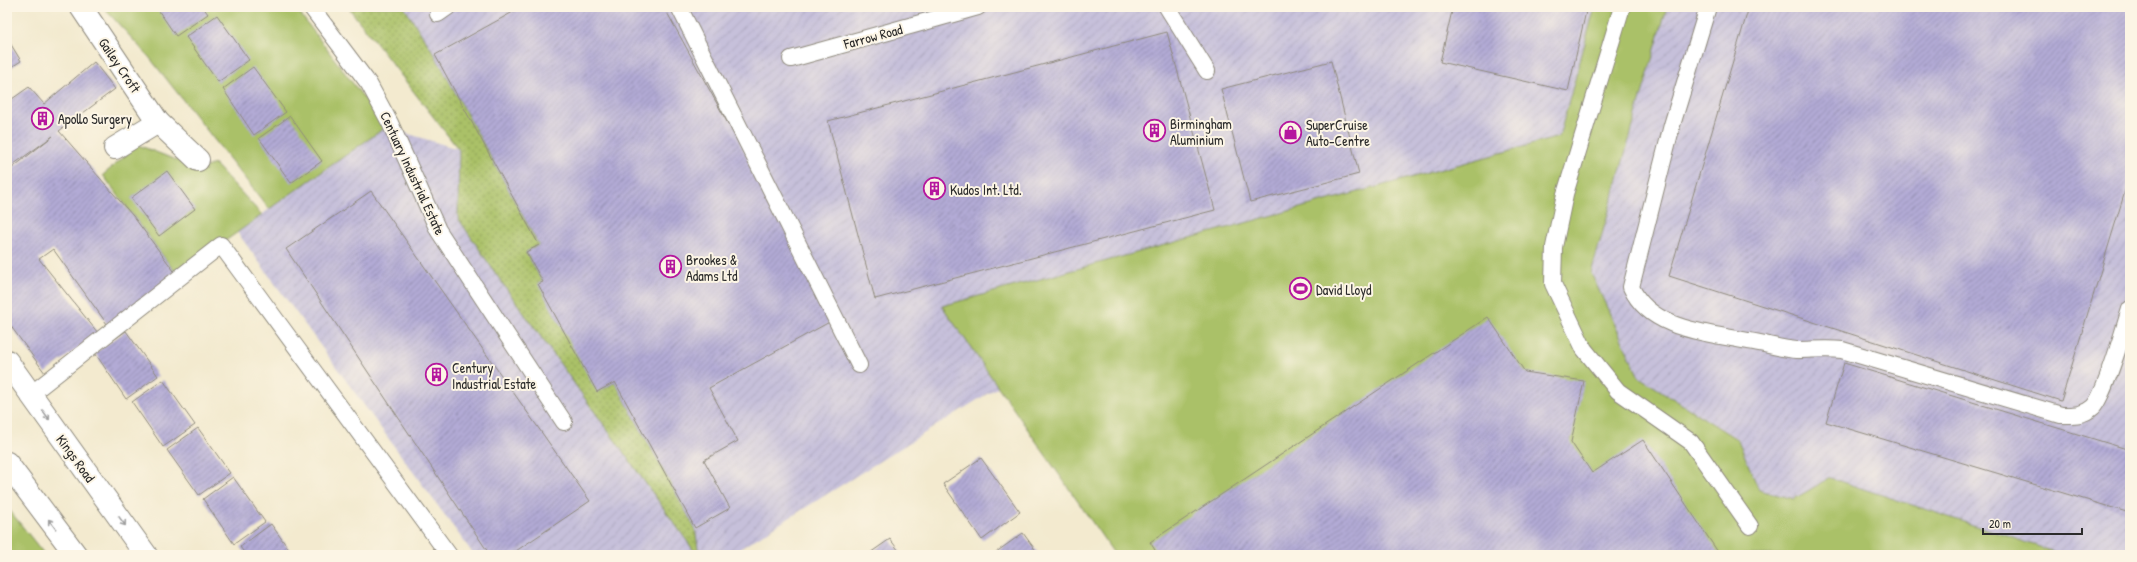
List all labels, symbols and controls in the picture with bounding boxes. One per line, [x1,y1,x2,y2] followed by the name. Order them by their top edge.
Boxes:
[841,19,905,53] street label: Farrow Road
[94,34,145,97] street label: Gailey Croft
[29,105,55,131] building icon: Apollo Surgery
[375,108,450,239] street label: Centuary Industrial Estate
[58,109,132,129] place label: Apollo Surgery
[1170,114,1232,149] place label: Birmingham Aluminium
[1306,115,1370,150] place label: SuperCruise Auto-Centre
[1141,118,1167,144] building icon: Birmingham Aluminium
[1277,119,1303,145] shop icon: SuperCruise Auto-Centre
[921,176,947,202] building icon: Kudos Int. Ltd.
[950,180,1022,199] place label: Kudos Int. Ltd.
[686,250,738,285] place label: Brookes & Adams Ltd
[657,254,683,280] building icon: Brookes & Adams Ltd
[1288,276,1314,302] sports icon: David Lloyd
[1316,280,1372,300] place label: David Lloyd
[452,358,537,393] place label: Century Industrial Estate
[423,362,449,388] building icon: Century Industrial Estate
[42,410,50,421] one-way arrow
[51,430,100,487] street label: Kings Road
[1983,510,2082,536] scale bar
[118,515,126,526] one-way arrow
[1989,515,2011,532] text: 20 m
[48,518,57,529] one-way arrow

